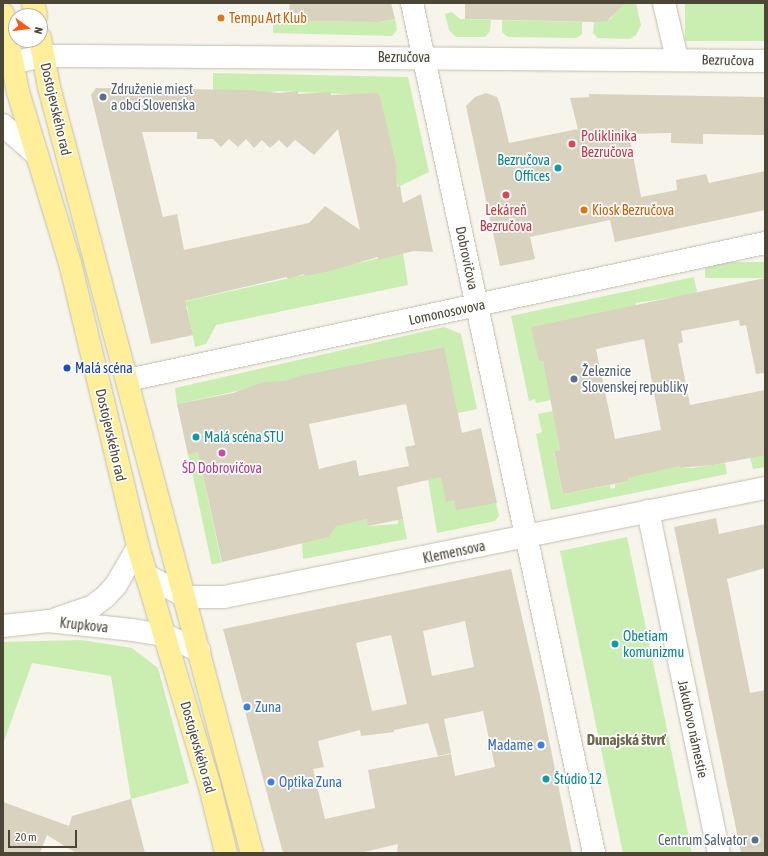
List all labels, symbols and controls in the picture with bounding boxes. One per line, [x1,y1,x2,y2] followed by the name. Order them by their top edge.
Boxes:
[8,8,48,48] north arrow
[229,10,307,26] place label: Tempu Art Klub
[216,13,226,23] marker: Tempu Art Klub
[32,26,45,35] text: N
[378,49,430,65] street label: Bezručova
[702,51,754,69] street label: Bezručova
[37,61,75,157] street label: Dostojevského rad
[111,81,195,114] place label: Združenie miest a obcí Slovenska
[98,92,108,102] marker: Združenie miest a obcí Slovenska
[581,128,637,160] place label: Poliklinika Bezručova
[566,138,578,150] marker: Poliklinika Bezručova
[497,152,550,184] place label: Bezručova Offices
[553,163,563,173] marker: Bezručova Offices
[501,190,511,200] marker: Lekáreň Bezručova
[480,202,532,234] place label: Lekáreň Bezručova
[592,202,674,218] place label: Kiosk Bezručova
[579,205,589,215] marker: Kiosk Bezručova
[452,225,482,291] street label: Dobrovičova
[407,296,487,328] street label: Lomonosovova
[75,360,133,376] place label: Malá scéna
[62,363,72,373] marker: Malá scéna
[582,363,688,396] place label: Železnice Slovenskej republiky
[569,374,579,384] marker: Železnice Slovenskej republiky
[92,387,130,483] street label: Dostojevského rad
[204,429,284,445] place label: Malá scéna STU
[191,432,201,442] marker: Malá scéna STU
[217,448,227,458] marker: ŠD Dobrovičova
[182,460,262,476] place label: ŠD Dobrovičova
[421,537,487,567] street label: Klemensova
[59,614,109,636] street label: Krupkova
[623,628,684,660] place label: Obetiam komunizmu
[610,639,620,649] marker: Obetiam komunizmu
[674,679,712,779] street label: Jakubovo námestie
[177,699,219,795] street label: Dostojevského rad
[255,699,281,715] place label: Zuna
[242,702,252,712] marker: Zuna
[587,731,665,749] district label: Dunajská štvrť
[488,737,533,753] place label: Madame
[536,740,546,750] marker: Madame
[554,771,602,787] place label: Štúdio 12
[279,774,342,790] place label: Optika Zuna
[541,774,551,784] marker: Štúdio 12
[266,777,276,787] marker: Optika Zuna
[10,822,79,848] scale bar
[15,830,37,844] text: 20 m
[658,832,747,848] place label: Centrum Salvator
[750,835,760,845] marker: Centrum Salvator

